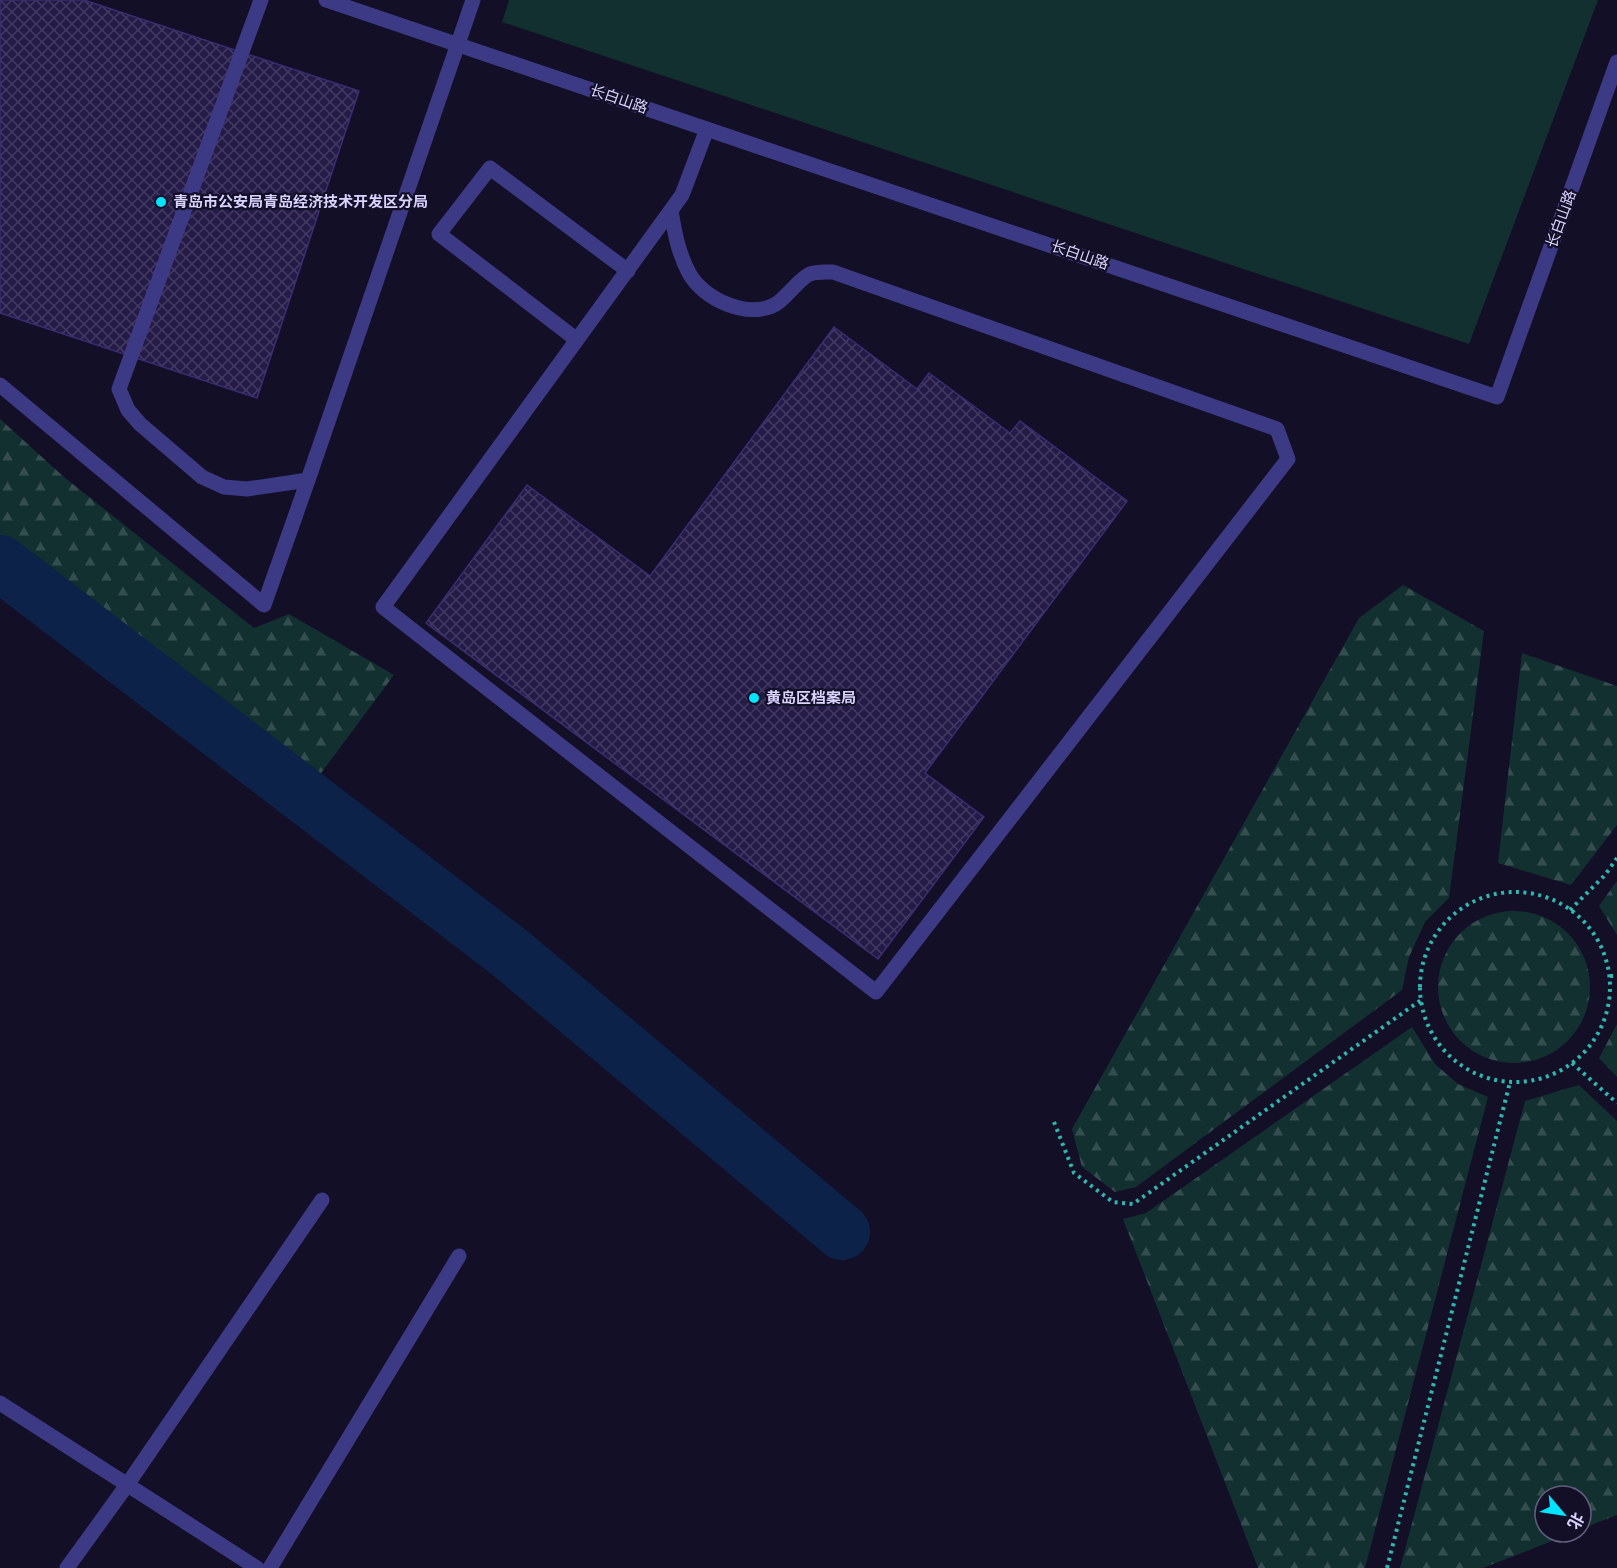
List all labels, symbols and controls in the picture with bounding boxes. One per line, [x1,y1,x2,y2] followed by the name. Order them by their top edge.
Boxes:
[588,81,650,117] street label: 长白山路
[1542,188,1580,250] street label: 长白山路
[173,193,428,211] place label: 青岛市公安局青岛经济技术开发区分局
[154,195,168,209] marker: 青岛市公安局青岛经济技术开发区分局
[1049,237,1111,273] street label: 长白山路
[766,689,856,707] place label: 黄岛区档案局
[747,691,761,705] marker: 黄岛区档案局
[1533,1484,1593,1544] north arrow
[1563,1509,1588,1533] text: 北

